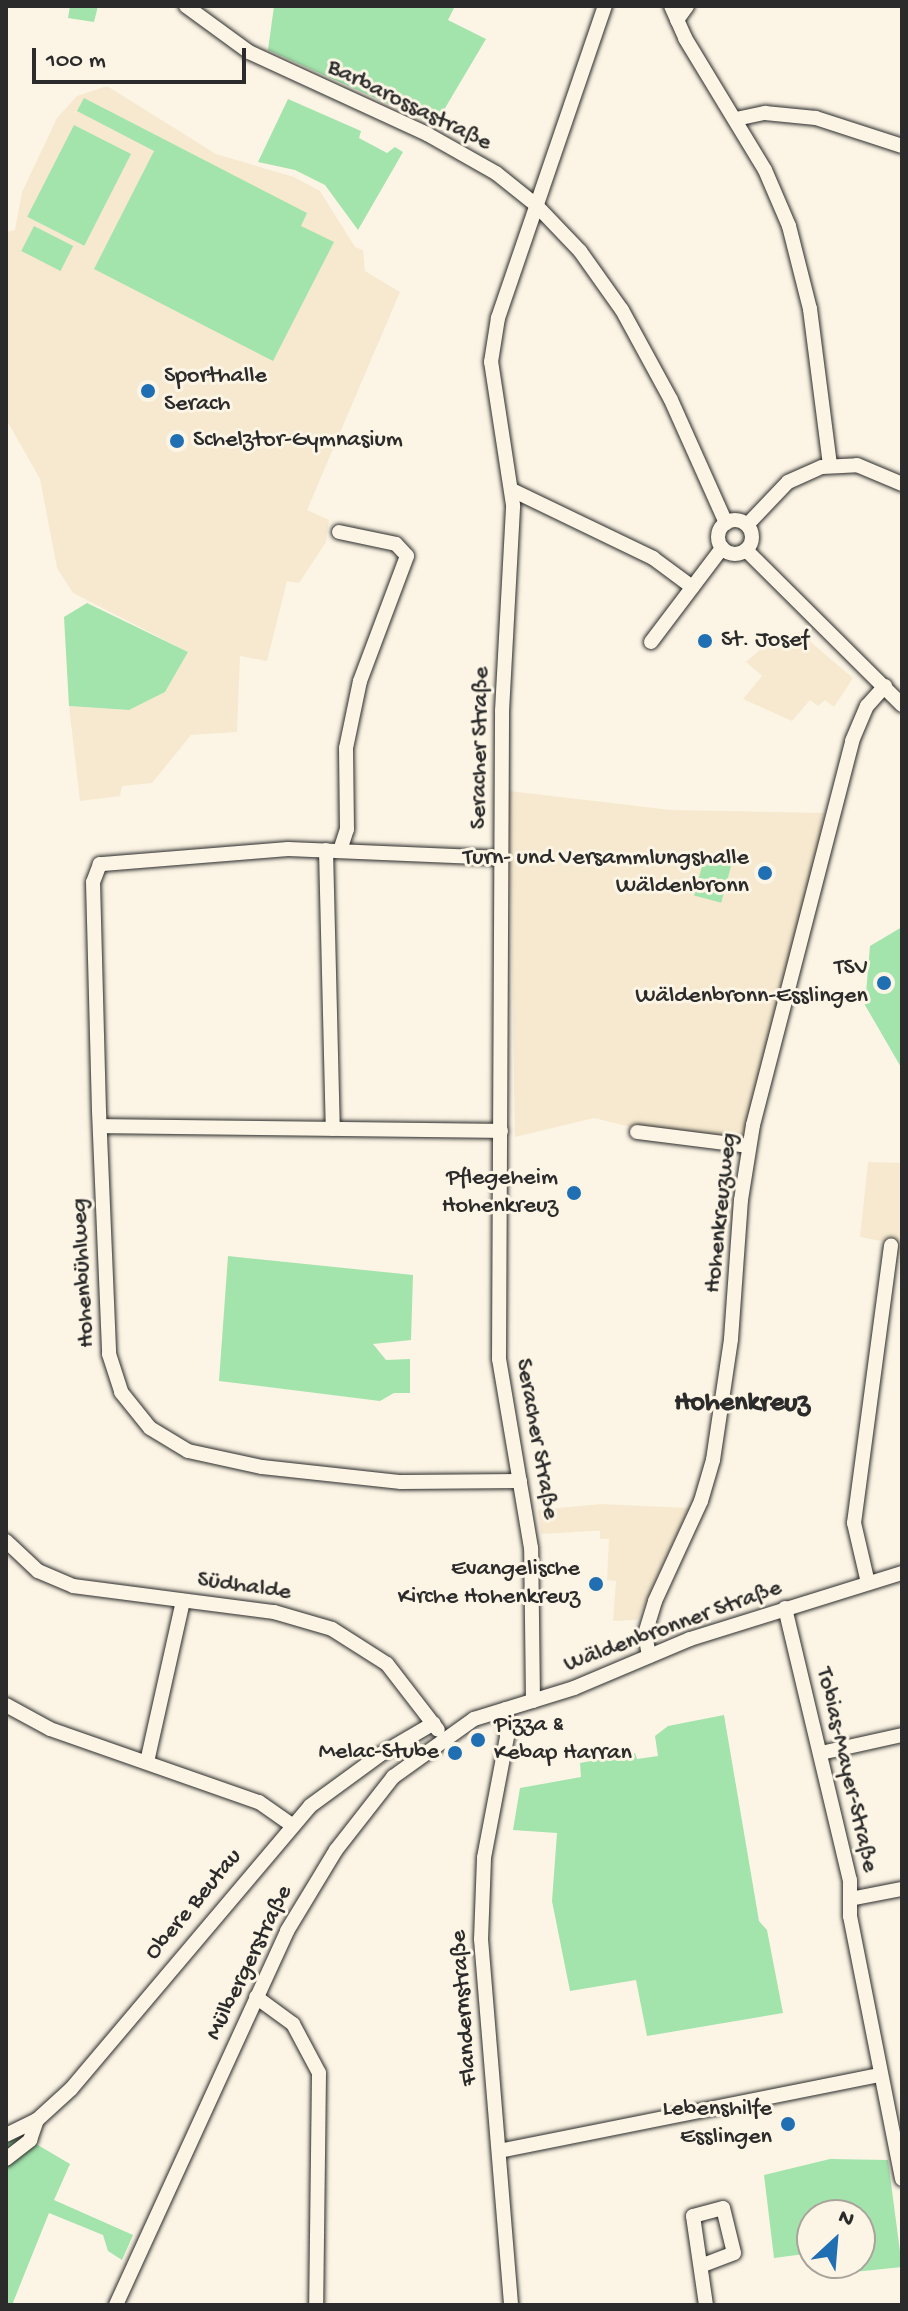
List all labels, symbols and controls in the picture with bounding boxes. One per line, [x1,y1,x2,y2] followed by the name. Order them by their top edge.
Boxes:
[36,32,250,82] scale bar
[46,47,106,76] text: 100 m
[322,54,496,158] street label: Barbarossastraße
[164,363,267,419] place label: Sporthalle Serach
[139,382,157,400] marker: Sporthalle Serach
[193,427,403,455] place label: Schelztor-Gymnasium
[168,432,186,450] marker: Schelztor-Gymnasium
[721,627,809,655] place label: St. Josef
[696,632,714,650] marker: St. Josef
[465,666,497,830] street label: Seracher Straße
[463,845,749,901] place label: Turn- und Versammlungshalle Wäldenbronn
[756,864,774,882] marker: Turn- und Versammlungshalle Wäldenbronn
[635,955,868,1011] place label: TSV Wäldenbronn-Esslingen
[875,974,893,992] marker: TSV Wäldenbronn-Esslingen
[699,1131,745,1295] street label: Hohenkreuzweg
[442,1165,558,1221] place label: Pflegeheim Hohenkreuz
[565,1184,583,1202] marker: Pflegeheim Hohenkreuz
[66,1198,102,1348] street label: Hohenbühlweg
[508,1356,564,1522] street label: Seracher Straße
[674,1387,810,1421] district label: Hohenkreuz
[398,1556,580,1612] place label: Evangelische Kirche Hohenkreuz
[195,1566,293,1608] street label: Südhalde
[560,1574,786,1680] street label: Wäldenbronner Straße
[587,1575,605,1593] marker: Evangelische Kirche Hohenkreuz
[808,1665,884,1875] street label: Tobias-Mayer-Straße
[494,1712,632,1768] place label: Pizza & Kebap Harran
[469,1731,487,1749] marker: Pizza & Kebap Harran
[318,1739,439,1767] place label: Melac-Stube
[446,1744,464,1762] marker: Melac-Stube
[139,1844,249,1966] street label: Obere Beutau
[200,1881,300,2045] street label: Mülbergerstraße
[445,1929,485,2087] street label: Flandernstraße
[662,2096,772,2152] place label: Lebenshilfe Esslingen
[779,2115,797,2133] marker: Lebenshilfe Esslingen
[796,2199,876,2279] north arrow
[833,2204,858,2234] text: N

